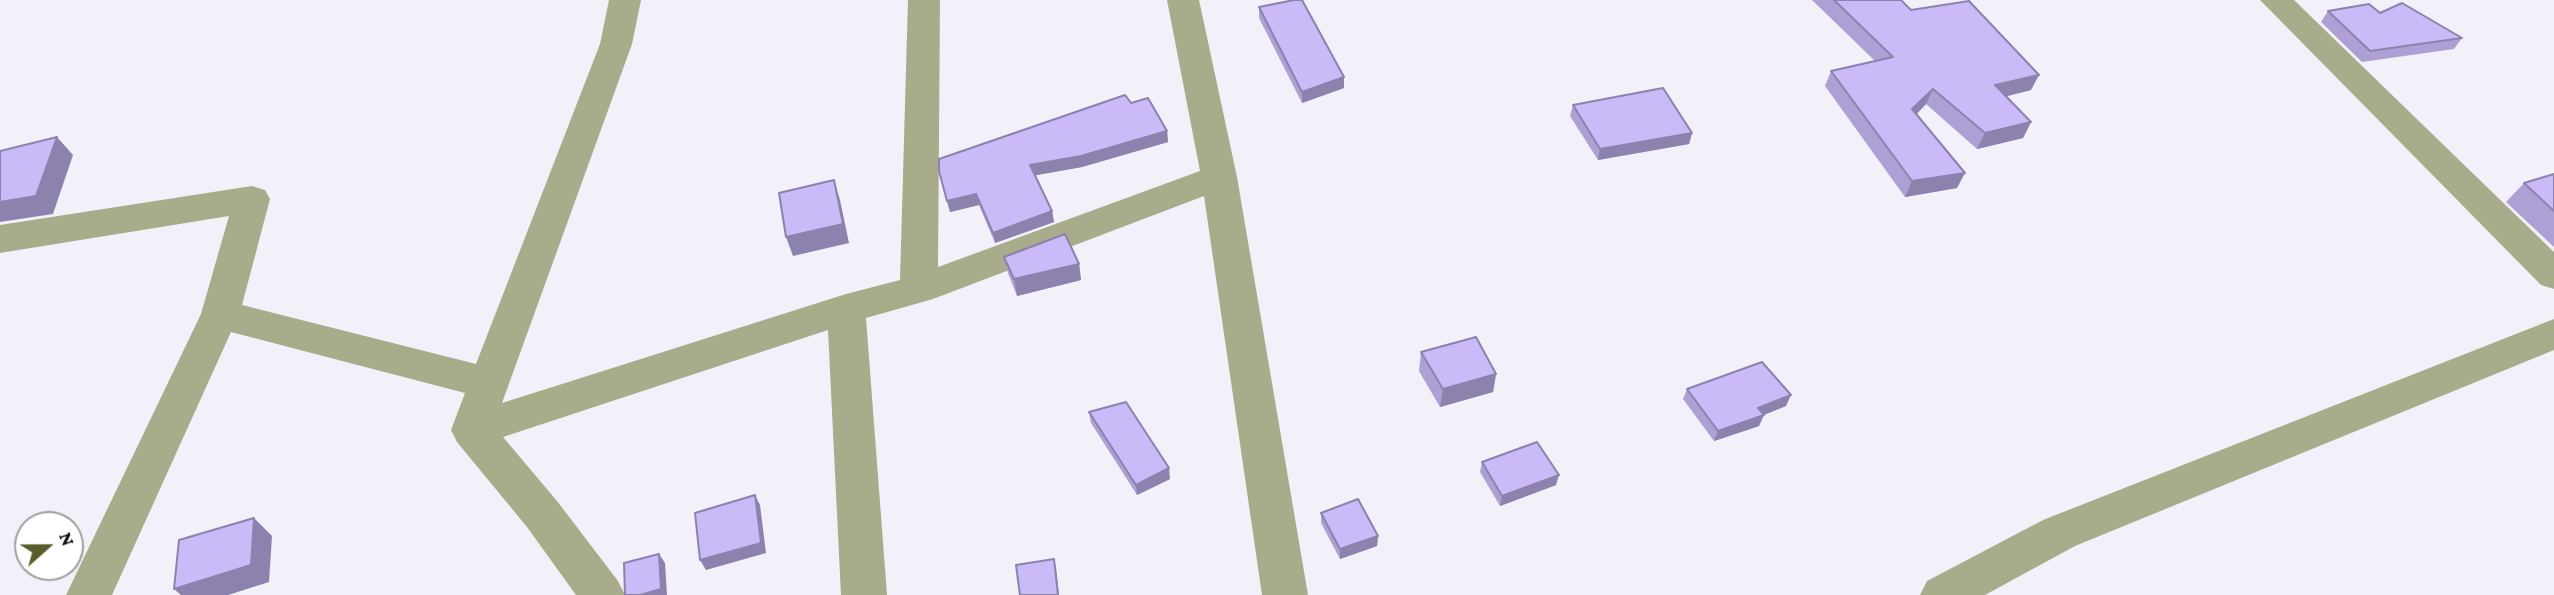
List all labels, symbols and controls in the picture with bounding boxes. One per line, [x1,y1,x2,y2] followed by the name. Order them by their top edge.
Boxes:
[14,511,84,581] north arrow
[55,529,79,549] text: N

